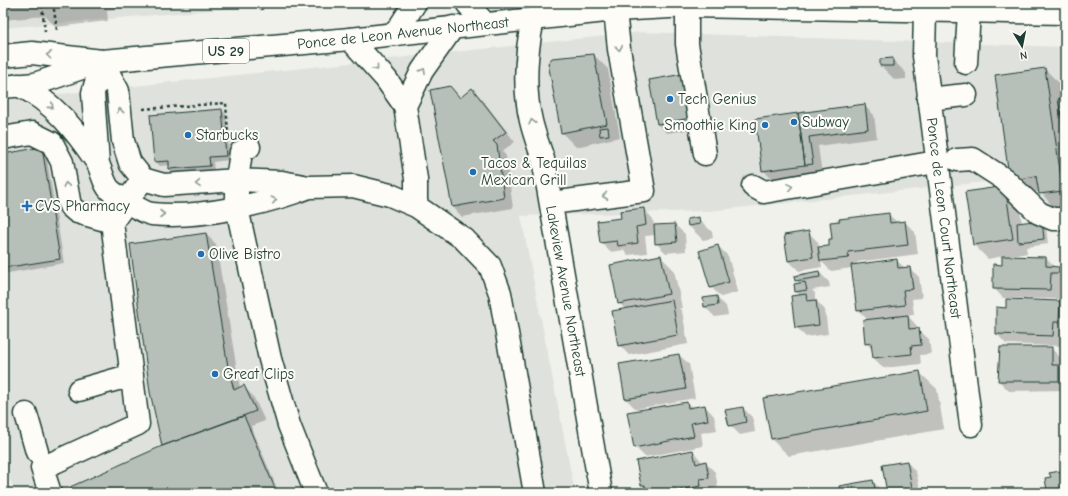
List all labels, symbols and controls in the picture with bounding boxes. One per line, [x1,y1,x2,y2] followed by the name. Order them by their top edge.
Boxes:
[296,13,510,53] street label: Ponce de Leon Avenue Northeast
[1002,26,1042,66] north arrow
[203,39,249,63] road number: US 29
[615,45,624,51] one-way arrow
[1019,48,1028,62] text: N
[46,51,52,60] one-way arrow
[372,63,379,70] one-way arrow
[418,68,425,75] one-way arrow
[678,90,756,108] place label: Tech Genius
[665,94,675,104] marker: Tech Genius
[46,101,53,108] one-way arrow
[116,108,125,114] one-way arrow
[802,113,849,131] place label: Subway
[664,116,757,134] place label: Smoothie King
[789,117,799,127] marker: Subway
[923,117,965,320] street label: Ponce de Leon Court Northeast
[528,119,536,125] one-way arrow
[760,120,770,130] marker: Smoothie King
[196,126,258,144] place label: Starbucks
[183,130,193,140] marker: Starbucks
[481,154,586,189] place label: Tacos & Tequilas Mexican Grill
[468,167,478,177] marker: Tacos & Tequilas Mexican Grill
[195,179,201,188] one-way arrow
[62,182,71,188] one-way arrow
[787,183,793,192] one-way arrow
[602,191,608,200] one-way arrow
[271,196,277,204] one-way arrow
[35,197,130,215] place label: CVS Pharmacy
[22,201,32,211] marker: CVS Pharmacy
[542,204,590,379] street label: Lakeview Avenue Northeast
[159,210,165,218] one-way arrow
[209,245,281,263] place label: Olive Bistro
[196,249,206,259] marker: Olive Bistro
[223,365,294,383] place label: Great Clips
[210,369,220,379] marker: Great Clips

